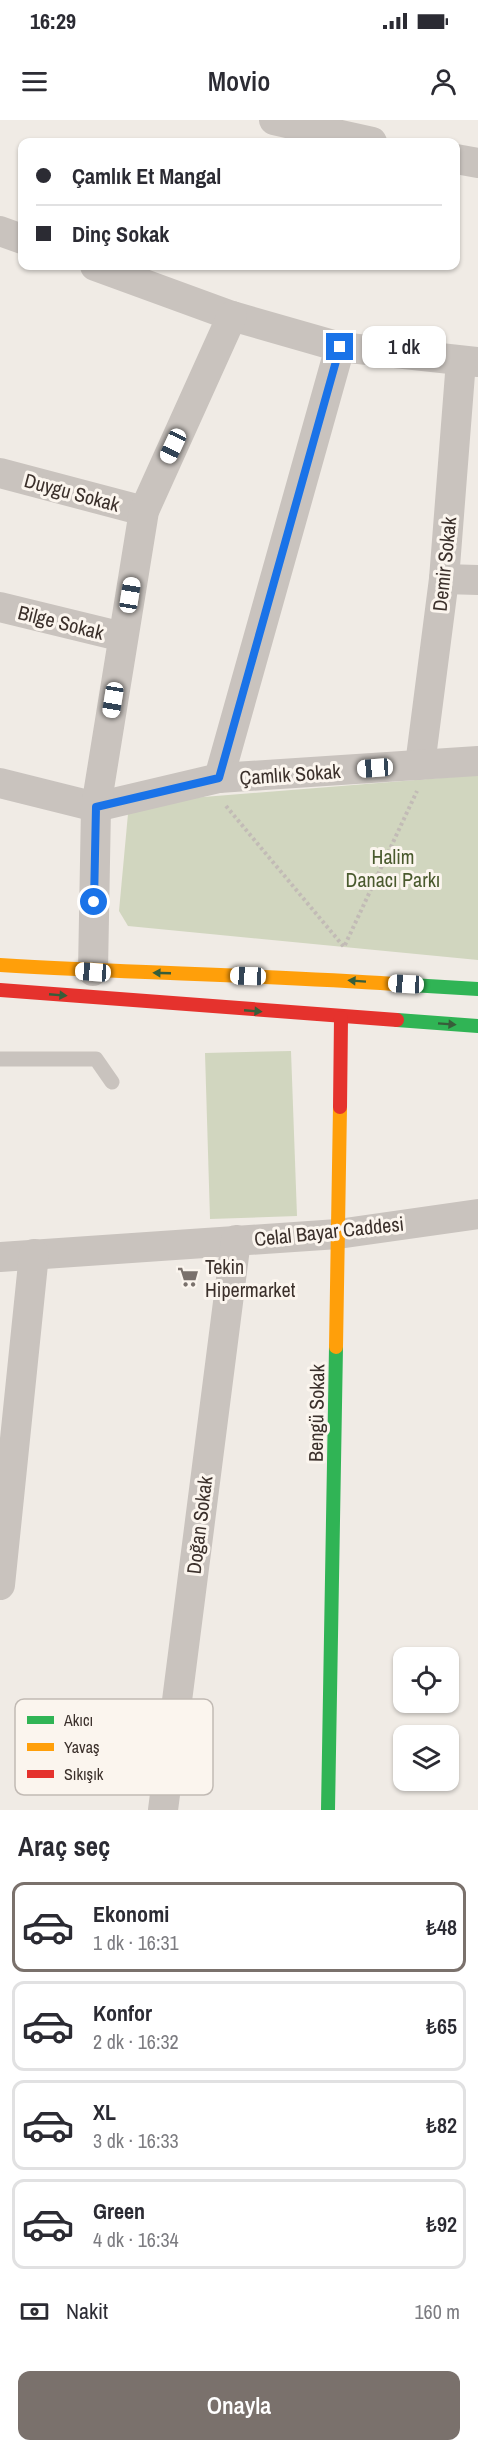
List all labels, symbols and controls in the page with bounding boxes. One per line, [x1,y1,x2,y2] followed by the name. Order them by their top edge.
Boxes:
[30,6,76,36] text: 16:29
[208,63,270,99] text: Movio
[18,65,51,98] icon: menu
[427,65,460,98] icon: person
[72,161,221,191] text: Çamlık Et Mangal
[72,219,169,249] text: Dinç Sokak
[361,326,445,368] callout: 1 dk
[326,333,353,360] route end
[388,333,420,360] text: 1 dk
[157,426,189,466] car
[21,466,123,518] street label: Duygu Sokak
[426,515,462,613] street label: Demir Sokak
[118,576,142,614] car
[15,598,107,646] street label: Bilge Sokak
[101,681,125,719] car
[239,757,342,791] street label: Çamlık Sokak
[356,758,394,778] car
[346,843,440,893] park label: Halim Danacı Parkı
[80,888,107,915] route start
[74,962,112,982] car
[230,966,266,986] car
[152,969,171,978] one-way arrow
[388,974,424,994] car
[347,976,366,985] one-way arrow
[49,990,68,1000] one-way arrow
[243,1006,262,1015] one-way arrow
[438,1019,457,1029] one-way arrow
[253,1210,405,1252] street label: Celal Bayar Caddesi
[205,1253,296,1303] place label: Tekin Hipermarket
[176,1265,200,1289] supermarket icon: Tekin Hipermarket
[302,1363,330,1462] street label: Bengü Sokak
[180,1474,218,1576] street label: Doğan Sokak
[393,1647,459,1791] map controls
[393,1647,459,1713] button: locate
[15,1699,213,1795] legend
[63,1709,93,1731] text: Akıcı
[393,1725,459,1791] button: layers
[64,1736,100,1758] text: Yavaş
[64,1763,104,1785] text: Sıkışık
[18,1828,110,1864] text: Araç seç
[93,1899,169,1929] text: Ekonomi
[21,1900,75,1954] icon: car
[426,1912,457,1942] text: ₺48
[93,1929,179,1956] text: 1 dk · 16:31
[93,1998,152,2028] text: Konfor
[21,1999,75,2053] icon: car
[426,2011,457,2041] text: ₺65
[93,2028,179,2055] text: 2 dk · 16:32
[93,2097,116,2127] text: XL
[21,2098,75,2152] icon: car
[426,2110,457,2140] text: ₺82
[93,2127,179,2154] text: 3 dk · 16:33
[93,2196,145,2226] text: Green
[21,2197,75,2251] icon: car
[426,2209,457,2239] text: ₺92
[93,2226,179,2253] text: 4 dk · 16:34
[18,2295,51,2328] icon: cash
[66,2296,108,2326] text: Nakit
[414,2298,460,2325] text: 160 m
[18,2371,460,2440] button: Onayla

